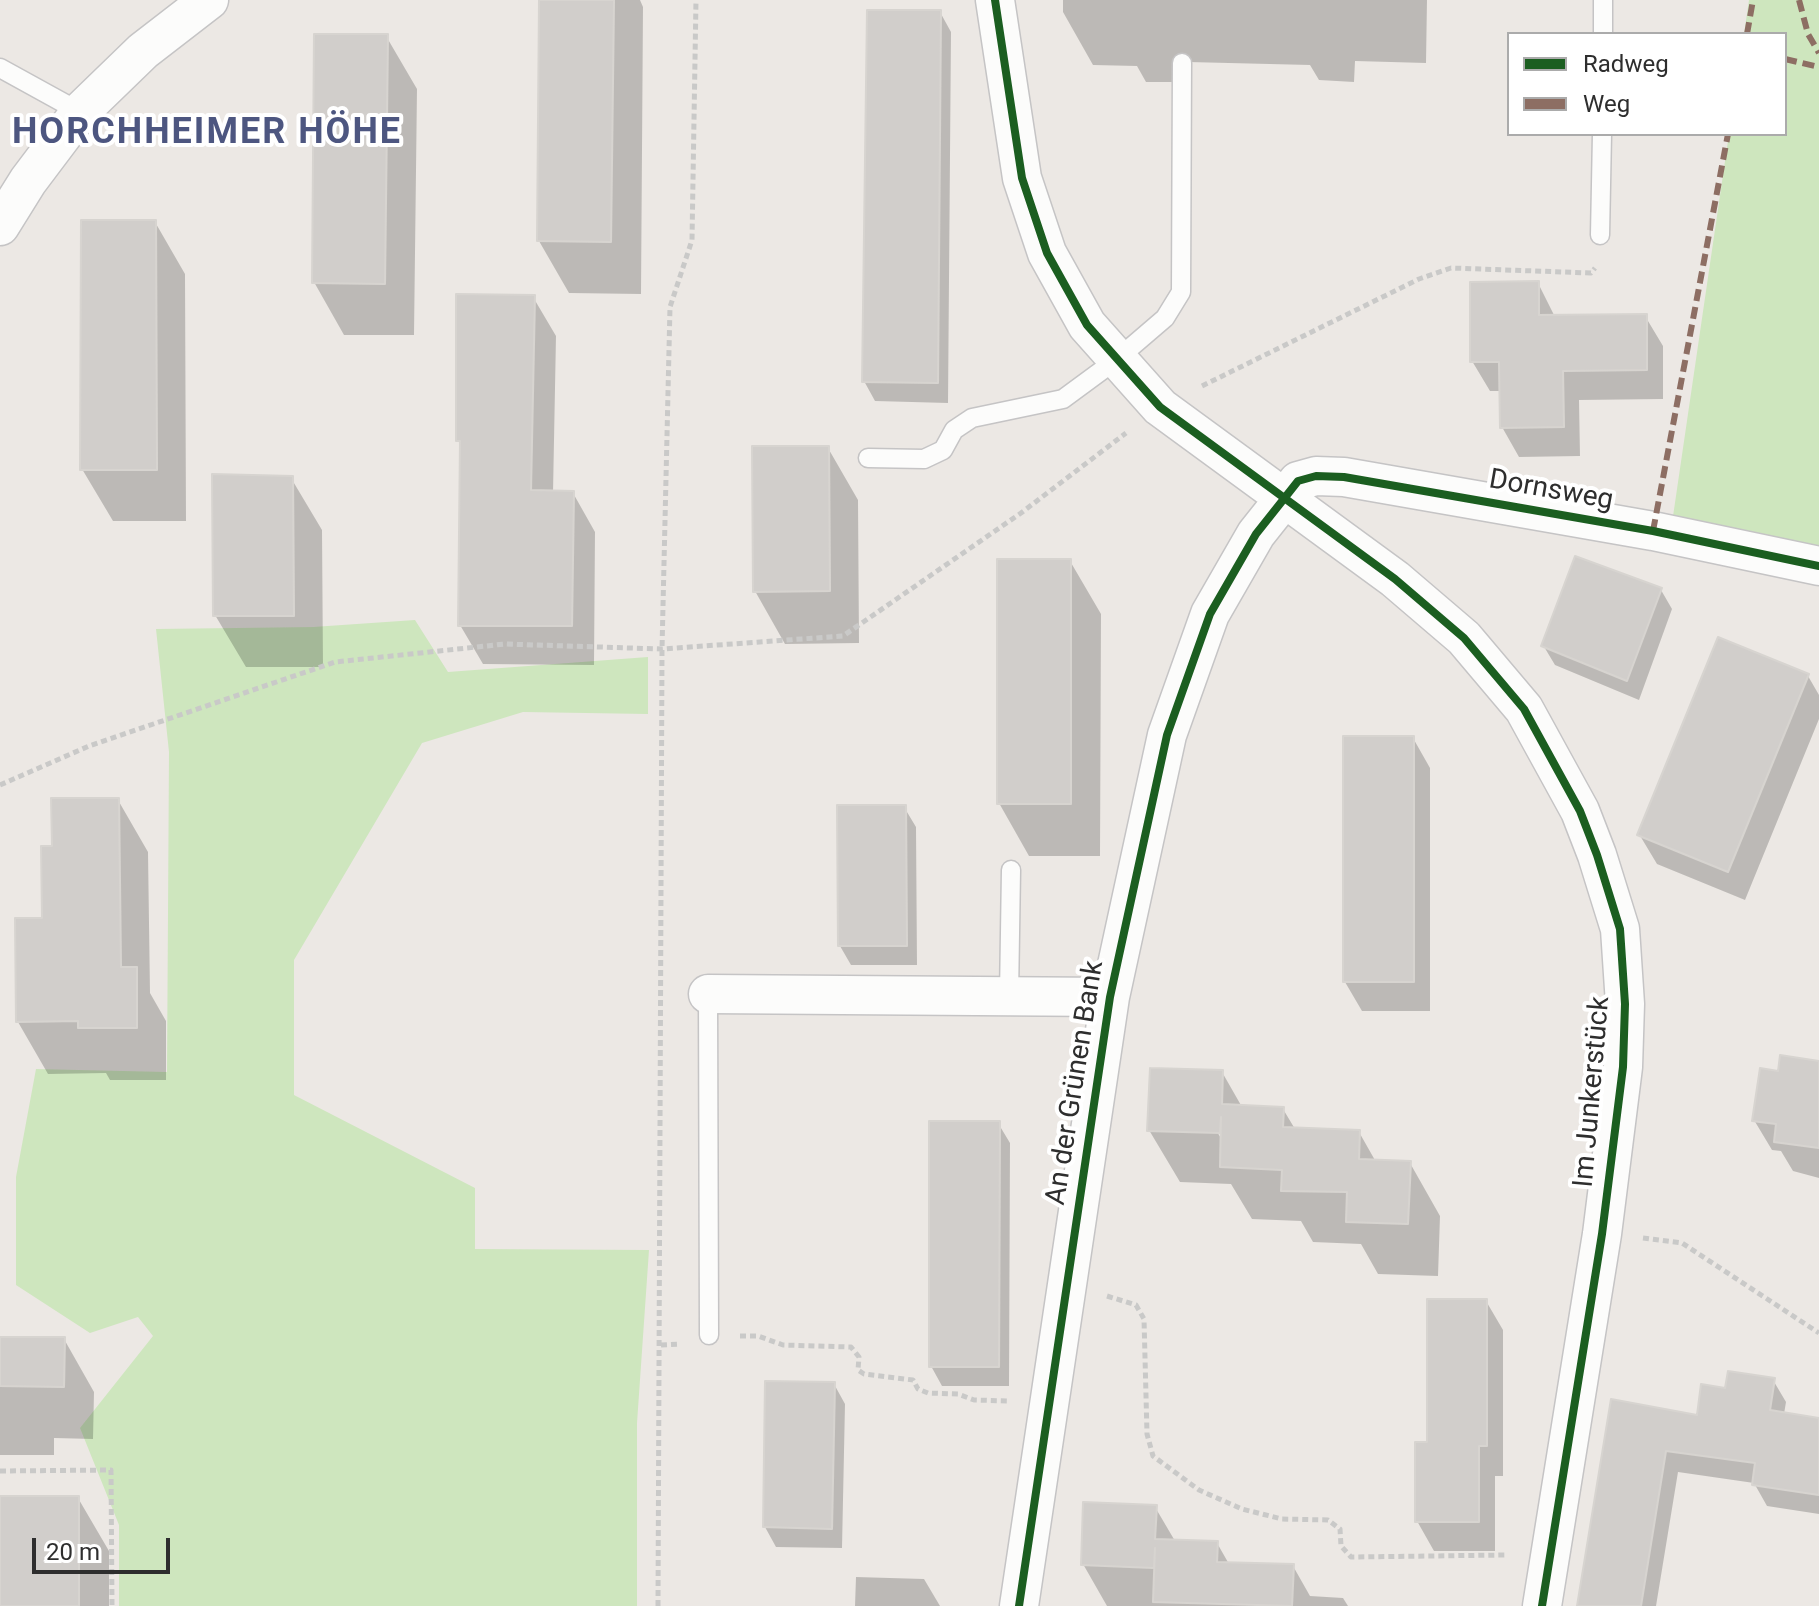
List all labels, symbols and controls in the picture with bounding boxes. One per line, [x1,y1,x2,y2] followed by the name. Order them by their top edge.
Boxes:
[1507,32,1787,136] legend
[1583,50,1669,78] text: Radweg
[1583,90,1630,118] text: Weg
[12,112,402,156] district label: HORCHHEIMER HÖHE
[1486,464,1616,518] street label: Dornsweg
[1040,958,1112,1208] street label: An der Grünen Bank
[1568,995,1618,1189] street label: Im Junkerstück
[36,1522,174,1572] scale bar
[46,1538,100,1566] text: 20 m

